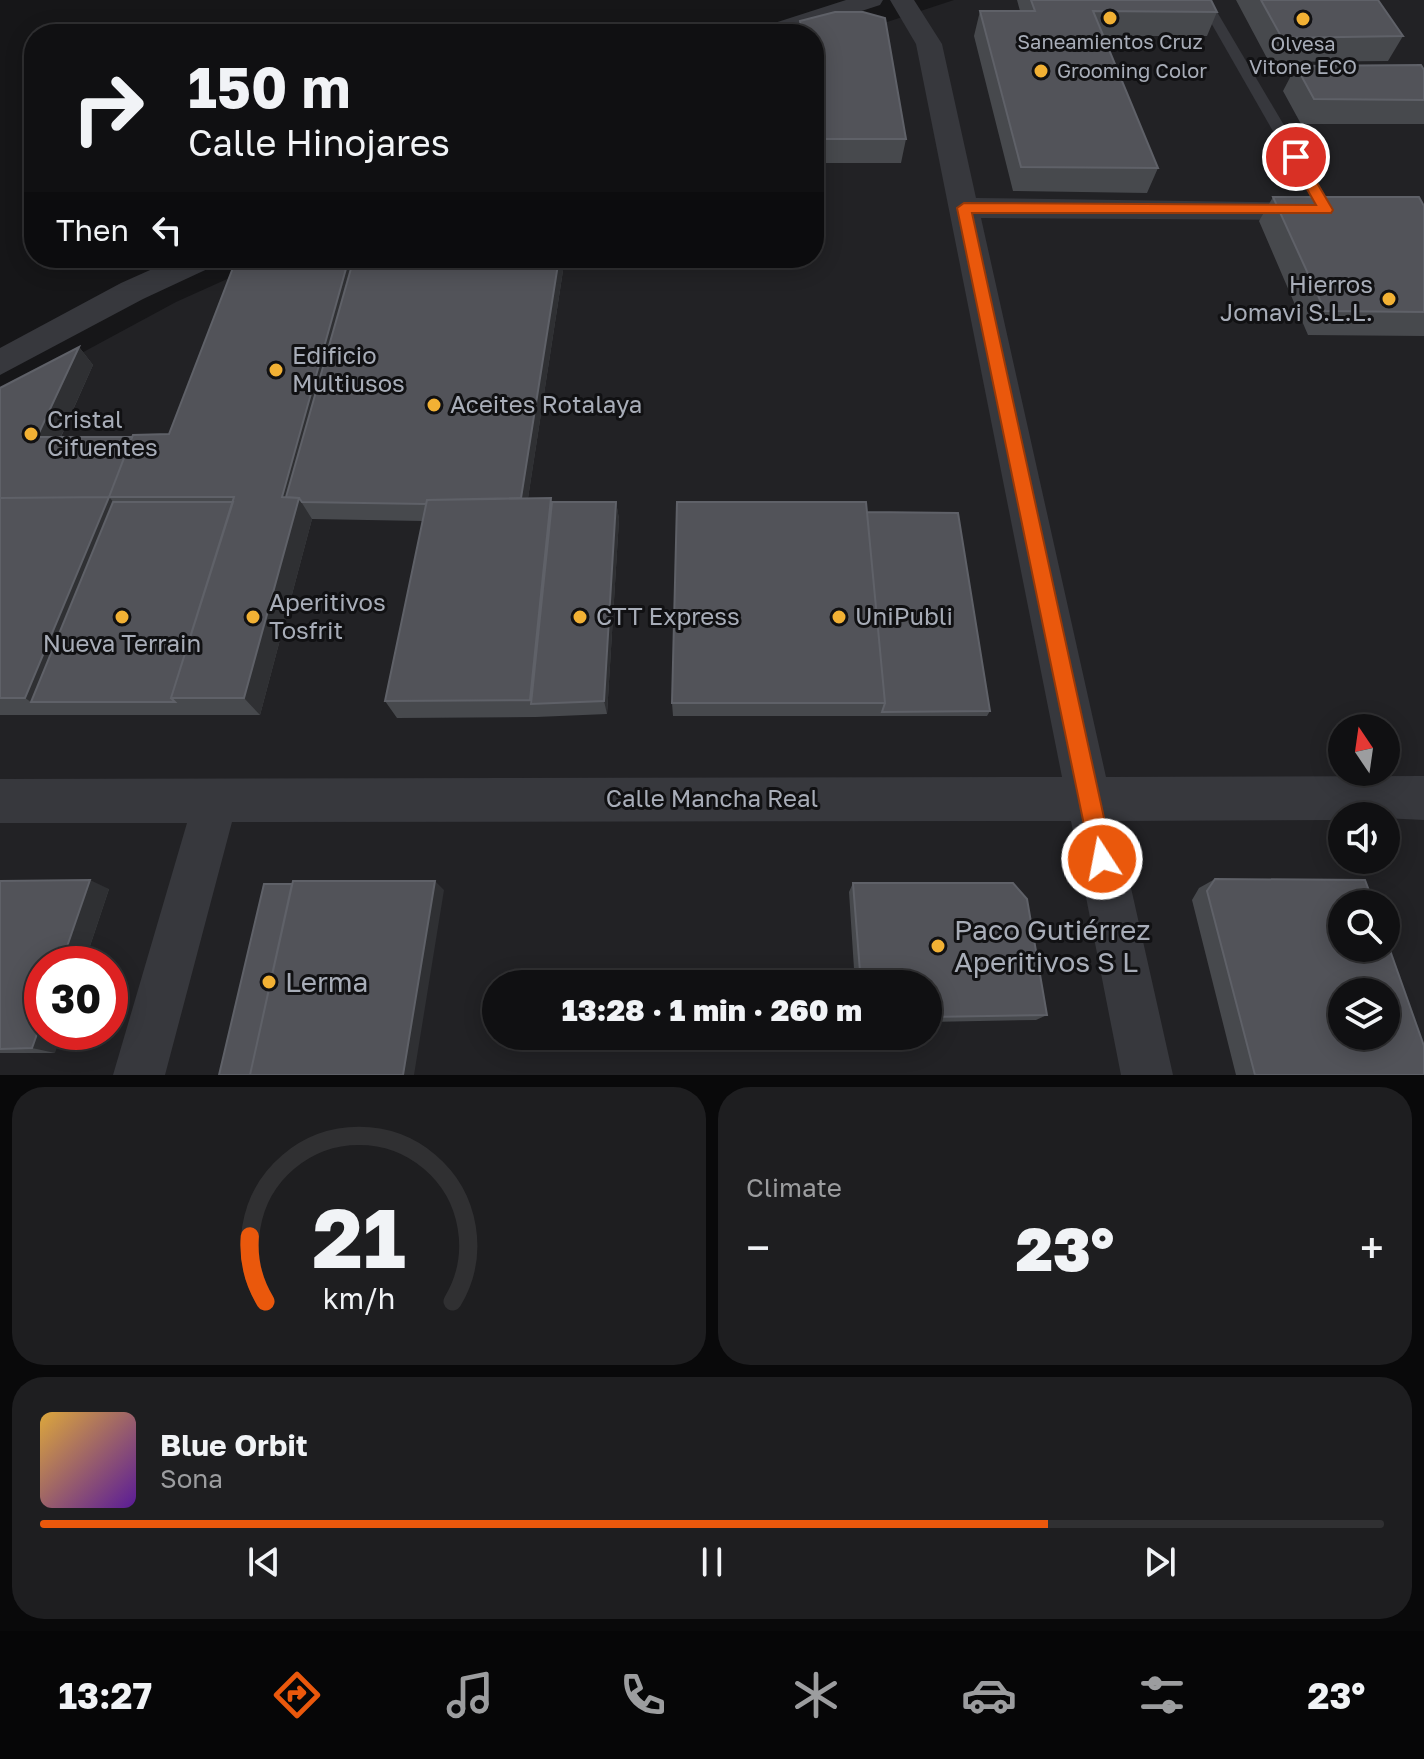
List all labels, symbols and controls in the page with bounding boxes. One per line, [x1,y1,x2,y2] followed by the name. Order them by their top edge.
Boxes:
[1101,9,1119,27] marker: Saneamientos Cruz
[1294,10,1312,28] marker: Olvesa Vitone ECO
[1017,29,1203,53] place label: Saneamientos Cruz
[1249,31,1357,78] place label: Olvesa Vitone ECO
[188,53,350,120] text: 150 m
[56,56,160,160] icon: right
[1057,58,1207,82] place label: Grooming Color
[1032,62,1050,80] marker: Grooming Color
[188,121,450,164] text: Calle Hinojares
[1262,123,1330,191] pin
[1274,135,1318,179] icon: arrive
[145,208,189,252] icon: left
[56,212,129,248] text: Then
[1220,269,1373,326] place label: Hierros Jomavi S.L.L.
[1380,290,1398,308] marker: Hierros Jomavi S.L.L.
[292,340,405,397] place label: Edificio Multiusos
[267,361,285,379] marker: Edificio Multiusos
[450,389,642,418] place label: Aceites Rotalaya
[425,396,443,414] marker: Aceites Rotalaya
[47,404,158,461] place label: Cristal Cifuentes
[22,425,40,443] marker: Cristal Cifuentes
[269,587,386,644] place label: Aperitivos Tosfrit
[596,601,740,630] place label: CTT Express
[855,601,953,630] place label: UniPubli
[113,608,131,626] marker: Nueva Terrain
[244,608,262,626] marker: Aperitivos Tosfrit
[571,608,589,626] marker: CTT Express
[830,608,848,626] marker: UniPubli
[43,628,201,657] place label: Nueva Terrain
[1328,714,1400,786] north arrow
[1328,714,1400,1050] map controls
[606,783,818,812] street label: Calle Mancha Real
[1328,802,1400,874] button: sound
[1060,817,1144,901] position arrow
[1328,890,1400,962] button: search
[954,913,1151,978] place label: Paco Gutiérrez Aperitivos S L
[929,937,947,955] marker: Paco Gutiérrez Aperitivos S L
[24,946,128,1050] speed limit sign: 30
[285,965,368,998] place label: Lerma
[260,973,278,991] marker: Lerma
[1328,978,1400,1050] button: layers
[562,992,862,1028] text: 13:28 · 1 min · 260 m
[746,1172,842,1203] text: Climate
[312,1186,406,1286] text: 21
[1016,1212,1114,1284] text: 23°
[746,1221,770,1274] text: −
[1360,1221,1384,1274] text: +
[323,1281,395,1315] text: km/h
[160,1427,308,1463] text: Blue Orbit
[160,1463,223,1494] text: Sona
[242,1540,286,1584] icon: previous
[690,1540,734,1584] icon: pause
[1138,1540,1182,1584] icon: next
[269,1667,325,1723] icon: directions
[442,1667,498,1723] icon: music
[615,1667,671,1723] icon: phone
[788,1667,844,1723] icon: climate
[961,1667,1017,1723] icon: car
[1134,1667,1190,1723] icon: filters
[59,1674,152,1717] text: 13:27
[1307,1674,1365,1717] text: 23°

